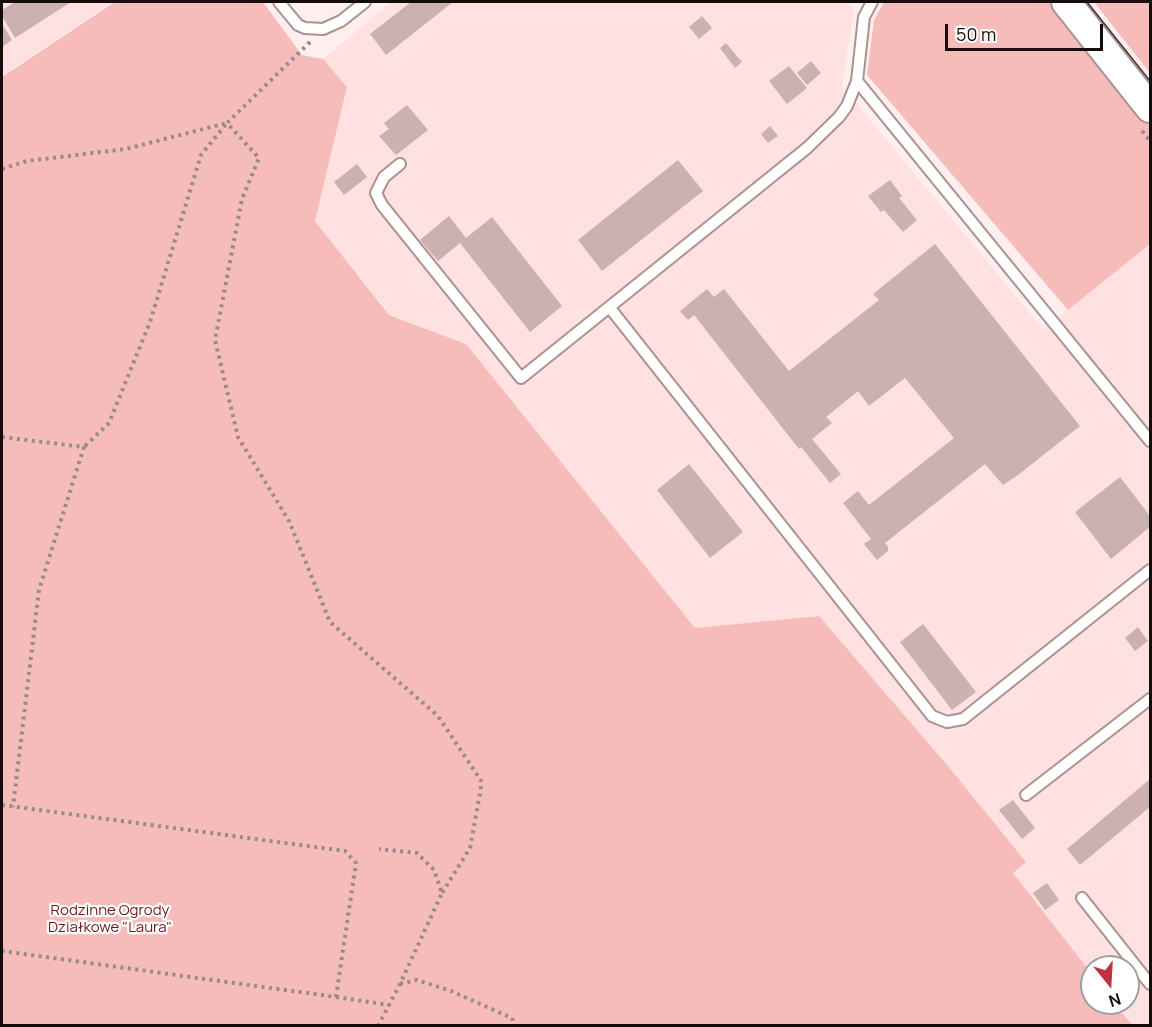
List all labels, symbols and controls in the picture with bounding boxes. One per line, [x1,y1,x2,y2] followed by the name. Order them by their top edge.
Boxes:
[948,12,1106,50] scale bar
[956,22,996,46] text: 50 m
[48,902,172,937] park label: Rodzinne Ogrody Działkowe "Laura"
[1080,955,1140,1015] north arrow
[1106,988,1124,1012] text: N

